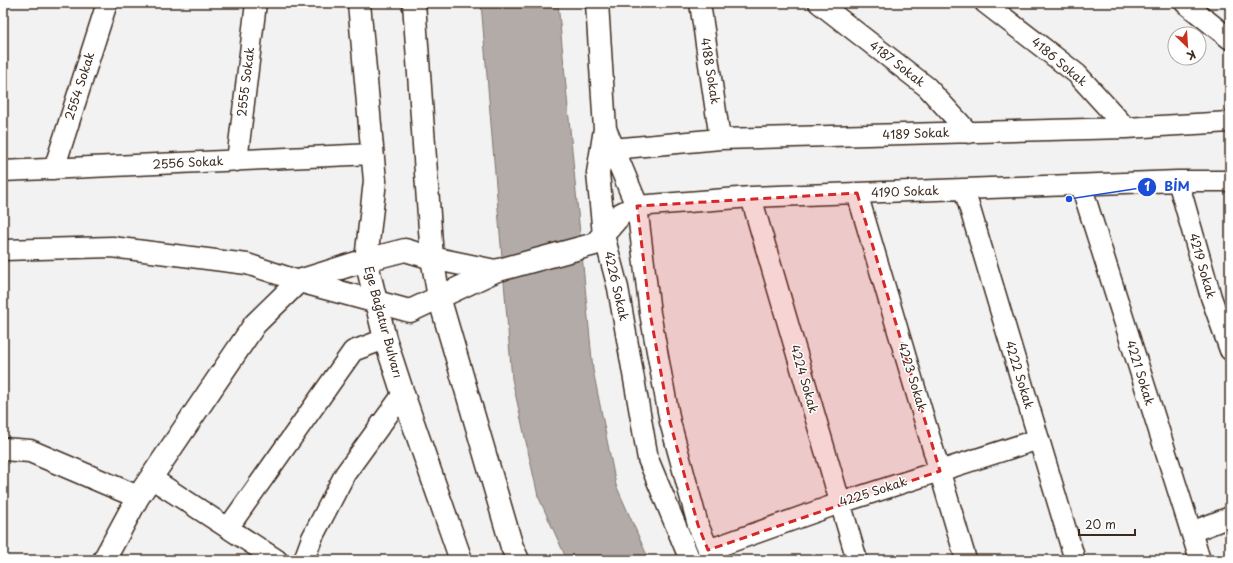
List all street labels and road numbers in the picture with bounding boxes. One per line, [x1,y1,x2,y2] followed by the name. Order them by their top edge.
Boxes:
[1028,33,1092,90] street label: 4186 Sokak
[697,36,725,106] street label: 4188 Sokak
[866,36,929,91] street label: 4187 Sokak
[232,46,258,118] street label: 2555 Sokak
[60,49,99,122] street label: 2554 Sokak
[882,123,950,143] street label: 4189 Sokak
[152,151,224,173] street label: 2556 Sokak
[871,181,939,201] street label: 4190 Sokak
[1185,231,1221,301] street label: 4219 Sokak
[600,249,634,322] street label: 4226 Sokak
[360,264,408,380] street label: Ege Bağatur Bulvarı
[1001,338,1039,411] street label: 4222 Sokak
[1123,338,1159,408] street label: 4221 Sokak
[894,340,932,413] street label: 4223 Sokak
[787,342,823,415] street label: 4224 Sokak
[837,472,909,510] street label: 4225 Sokak

